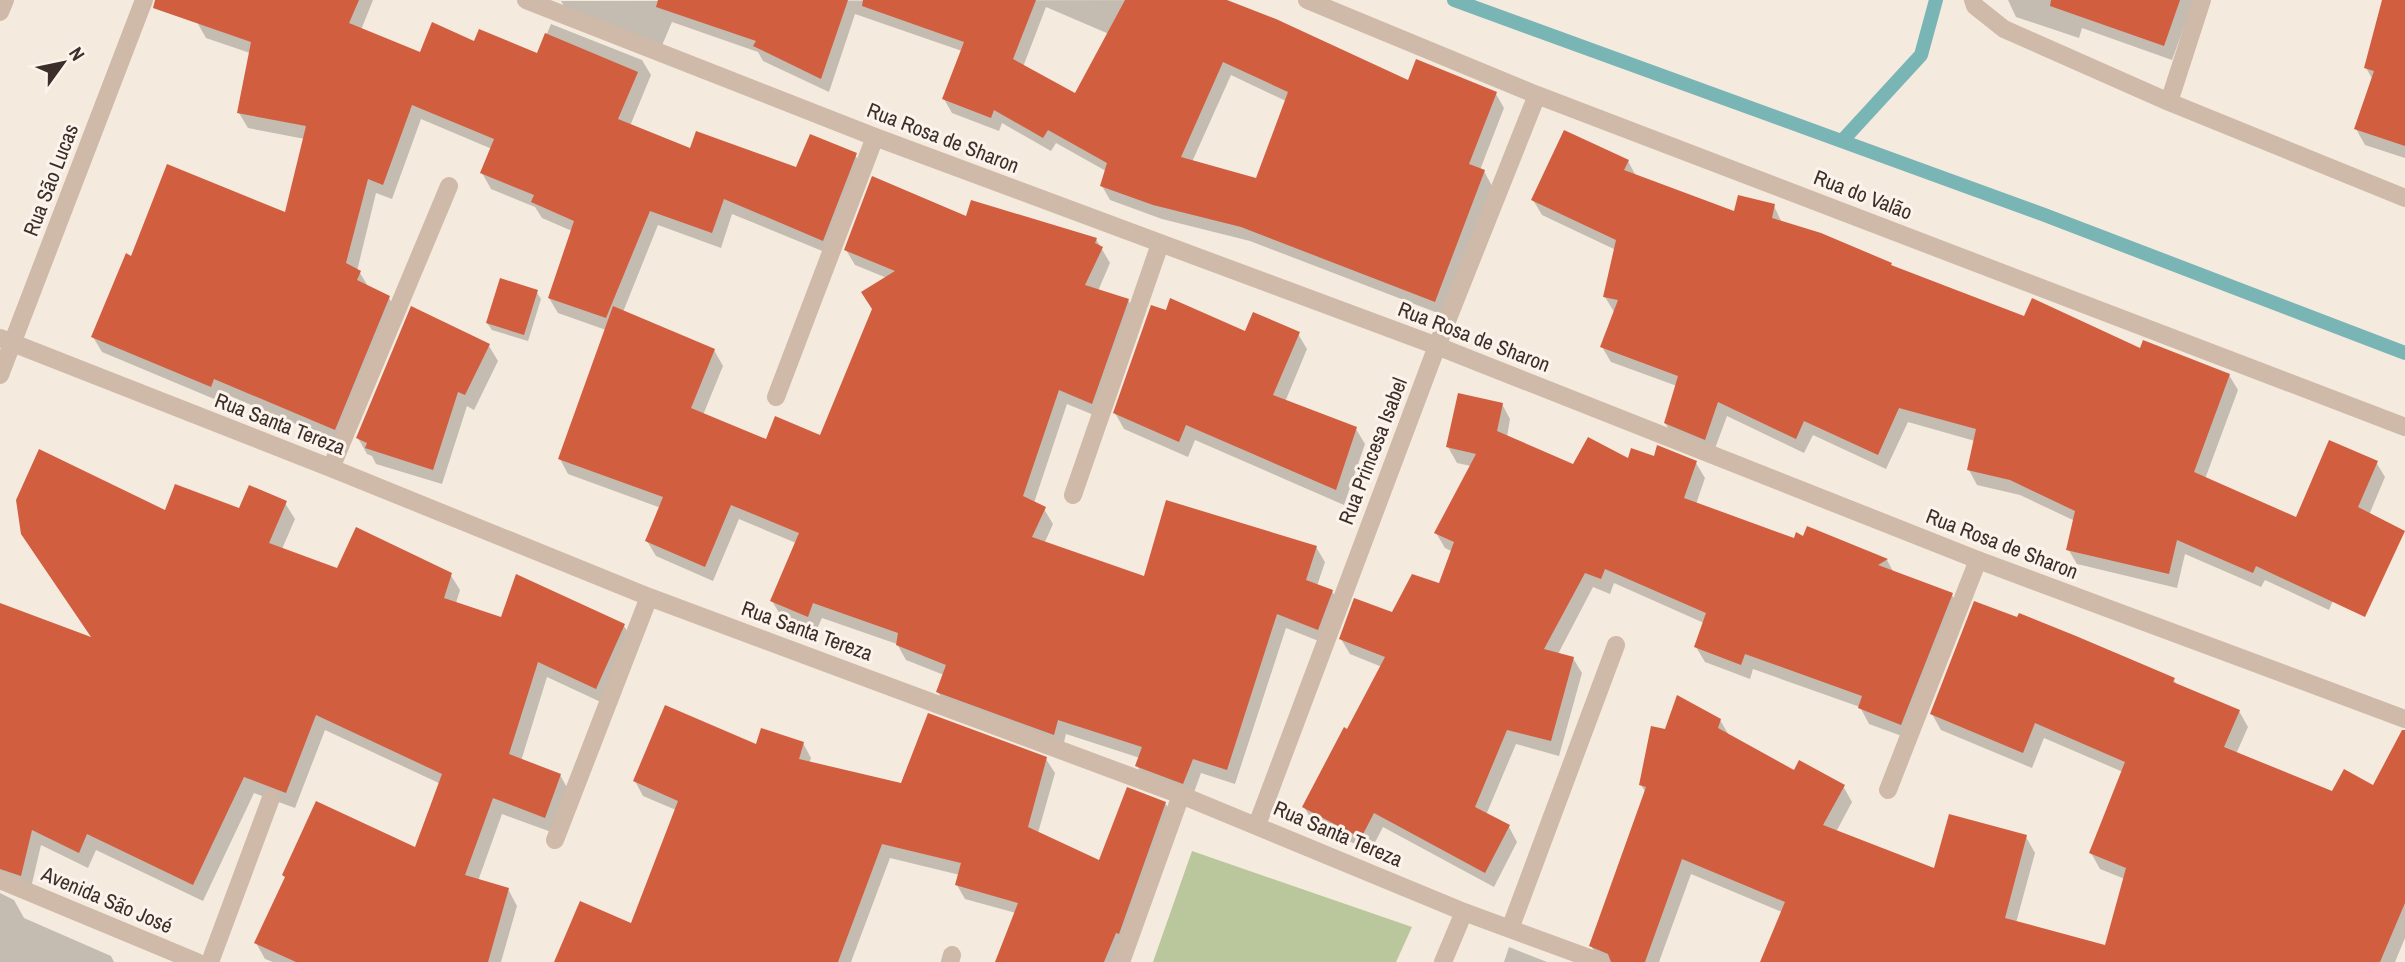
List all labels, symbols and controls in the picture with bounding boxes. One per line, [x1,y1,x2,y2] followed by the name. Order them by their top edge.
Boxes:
[28,28,98,98] north arrow
[63,42,91,66] text: N
[863,95,1023,180] street label: Rua Rosa de Sharon
[16,120,85,240] street label: Rua São Lucas
[1810,163,1916,227] street label: Rua do Valão
[1394,294,1554,379] street label: Rua Rosa de Sharon
[1331,373,1414,528] street label: Rua Princesa Isabel
[211,385,350,462] street label: Rua Santa Tereza
[1922,501,2082,586] street label: Rua Rosa de Sharon
[738,593,877,668] street label: Rua Santa Tereza
[1269,793,1408,874] street label: Rua Santa Tereza
[36,859,177,940] street label: Avenida São José

